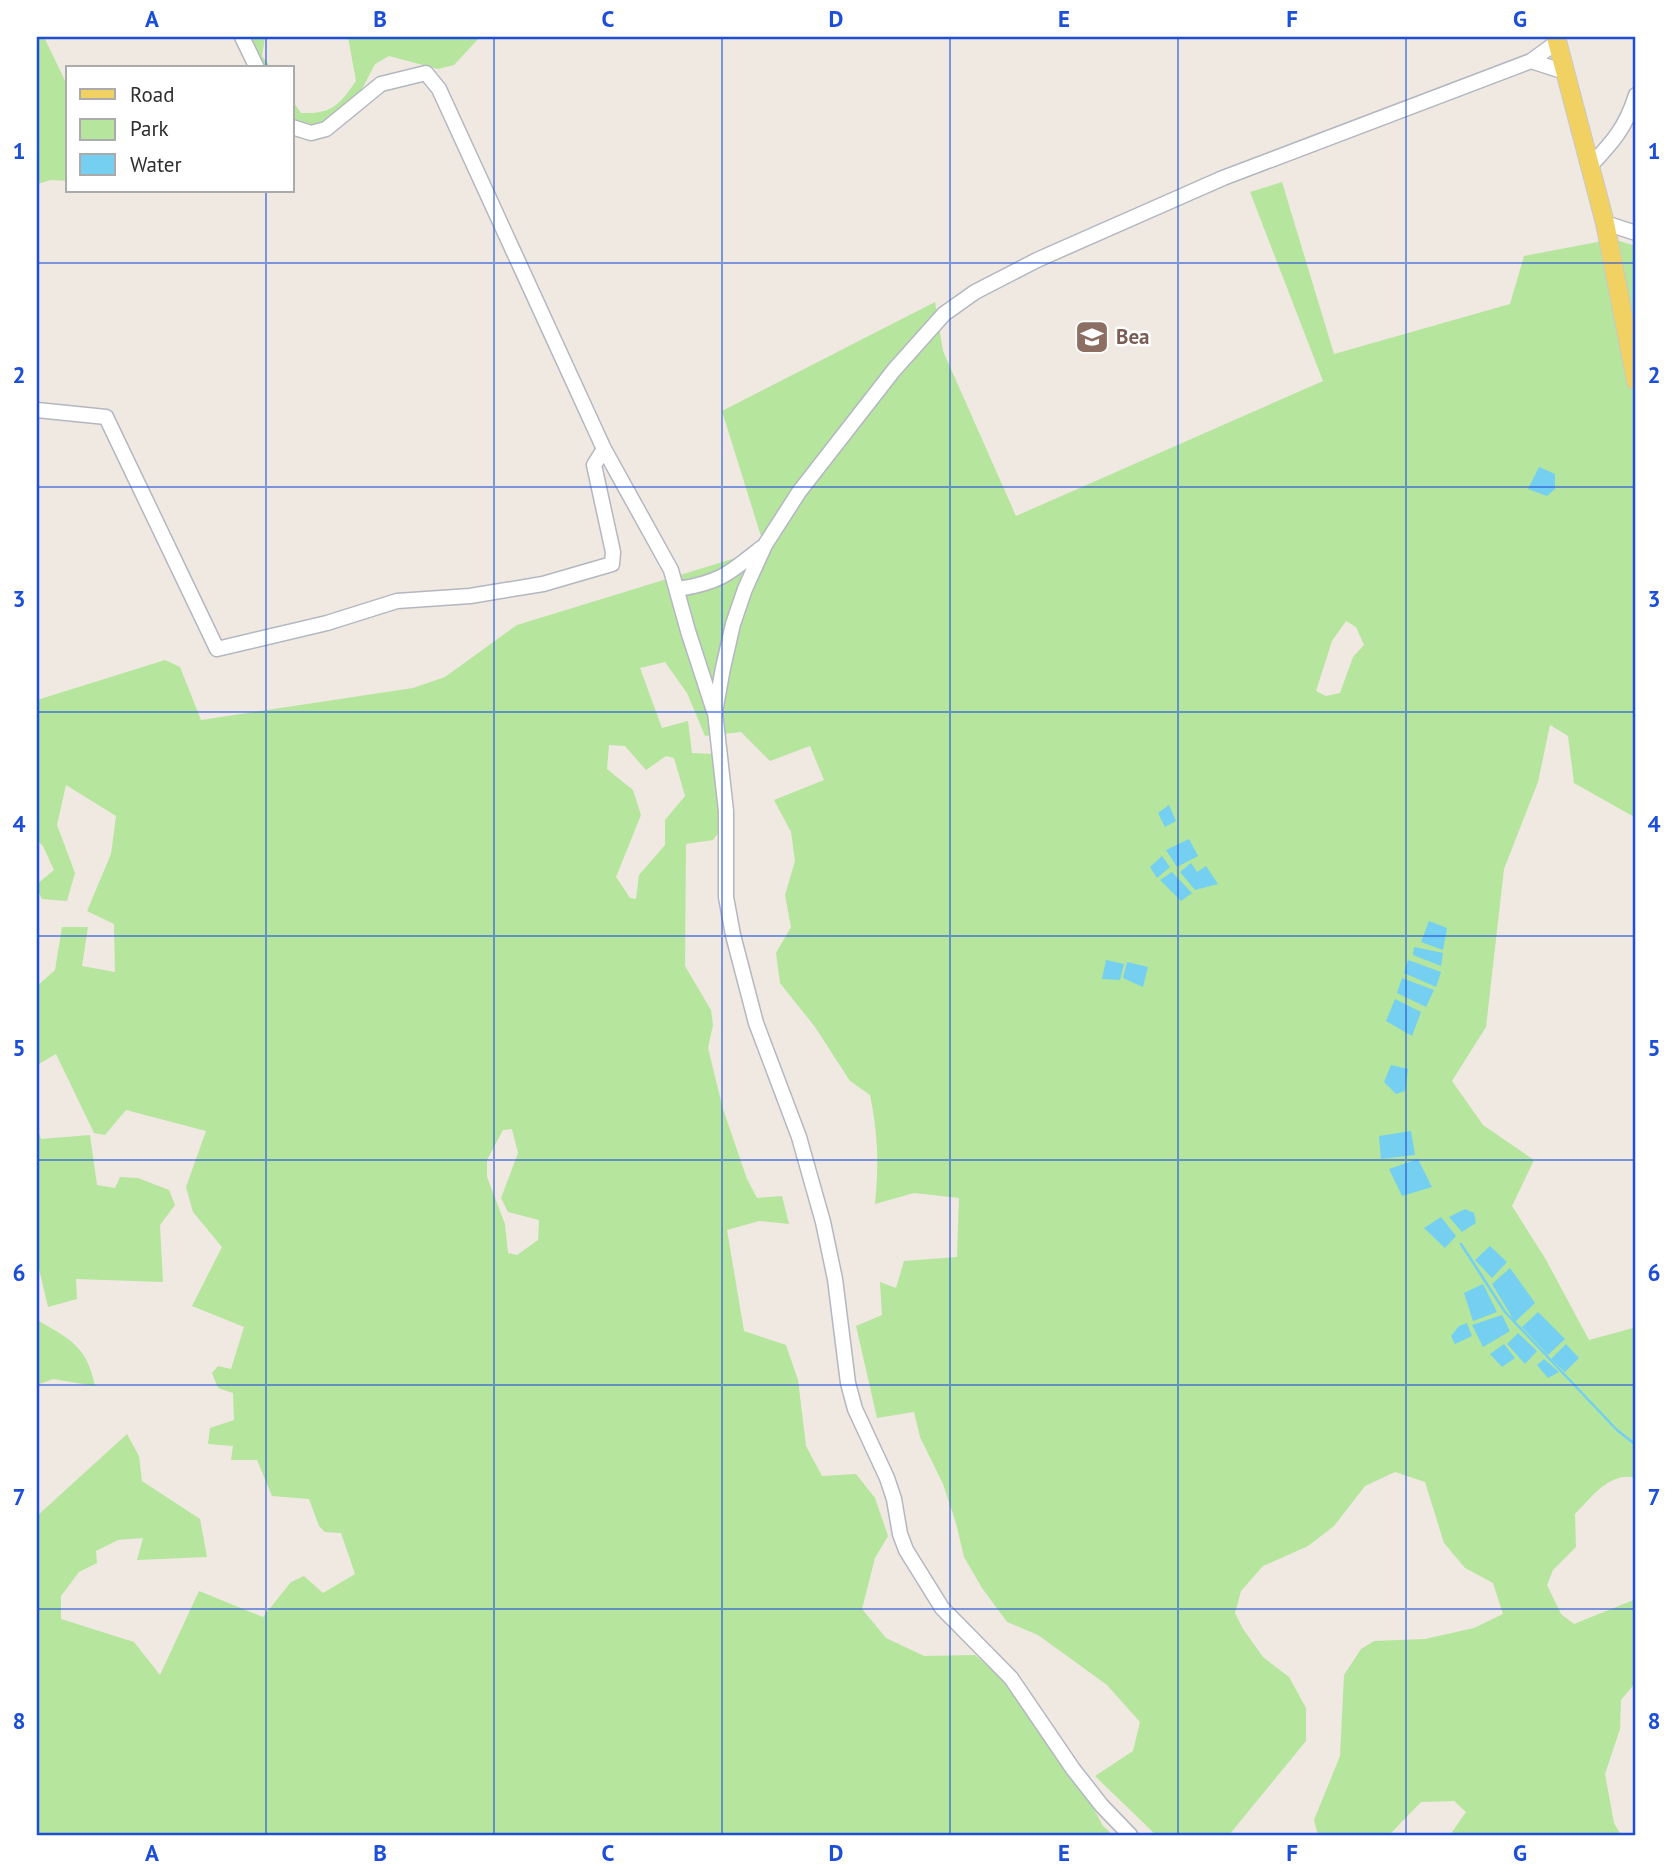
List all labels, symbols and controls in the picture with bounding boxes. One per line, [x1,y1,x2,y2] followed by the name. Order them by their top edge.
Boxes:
[145,4,159,33] text: A
[373,4,387,33] text: B
[602,4,615,33] text: C
[829,4,843,33] text: D
[1058,4,1070,33] text: E
[1286,4,1298,33] text: F
[1513,4,1527,33] text: G
[66,66,294,192] legend
[130,81,174,108] text: Road
[130,115,169,142] text: Park
[12,136,26,165] text: 1
[1647,136,1661,165] text: 1
[130,151,182,178] text: Water
[1073,318,1111,356] school or university icon: Bea
[1116,323,1150,350] place label: Bea
[12,360,26,389] text: 2
[1647,360,1661,389] text: 2
[12,584,26,613] text: 3
[1647,584,1661,613] text: 3
[12,809,26,838] text: 4
[1647,809,1661,838] text: 4
[12,1033,26,1062] text: 5
[1647,1033,1661,1062] text: 5
[12,1258,26,1287] text: 6
[1647,1258,1661,1287] text: 6
[12,1482,26,1511] text: 7
[1647,1482,1661,1511] text: 7
[12,1706,26,1735] text: 8
[1647,1706,1661,1735] text: 8
[145,1838,159,1867] text: A
[373,1838,387,1867] text: B
[602,1838,615,1867] text: C
[829,1838,843,1867] text: D
[1058,1838,1070,1867] text: E
[1286,1838,1298,1867] text: F
[1513,1838,1527,1867] text: G

